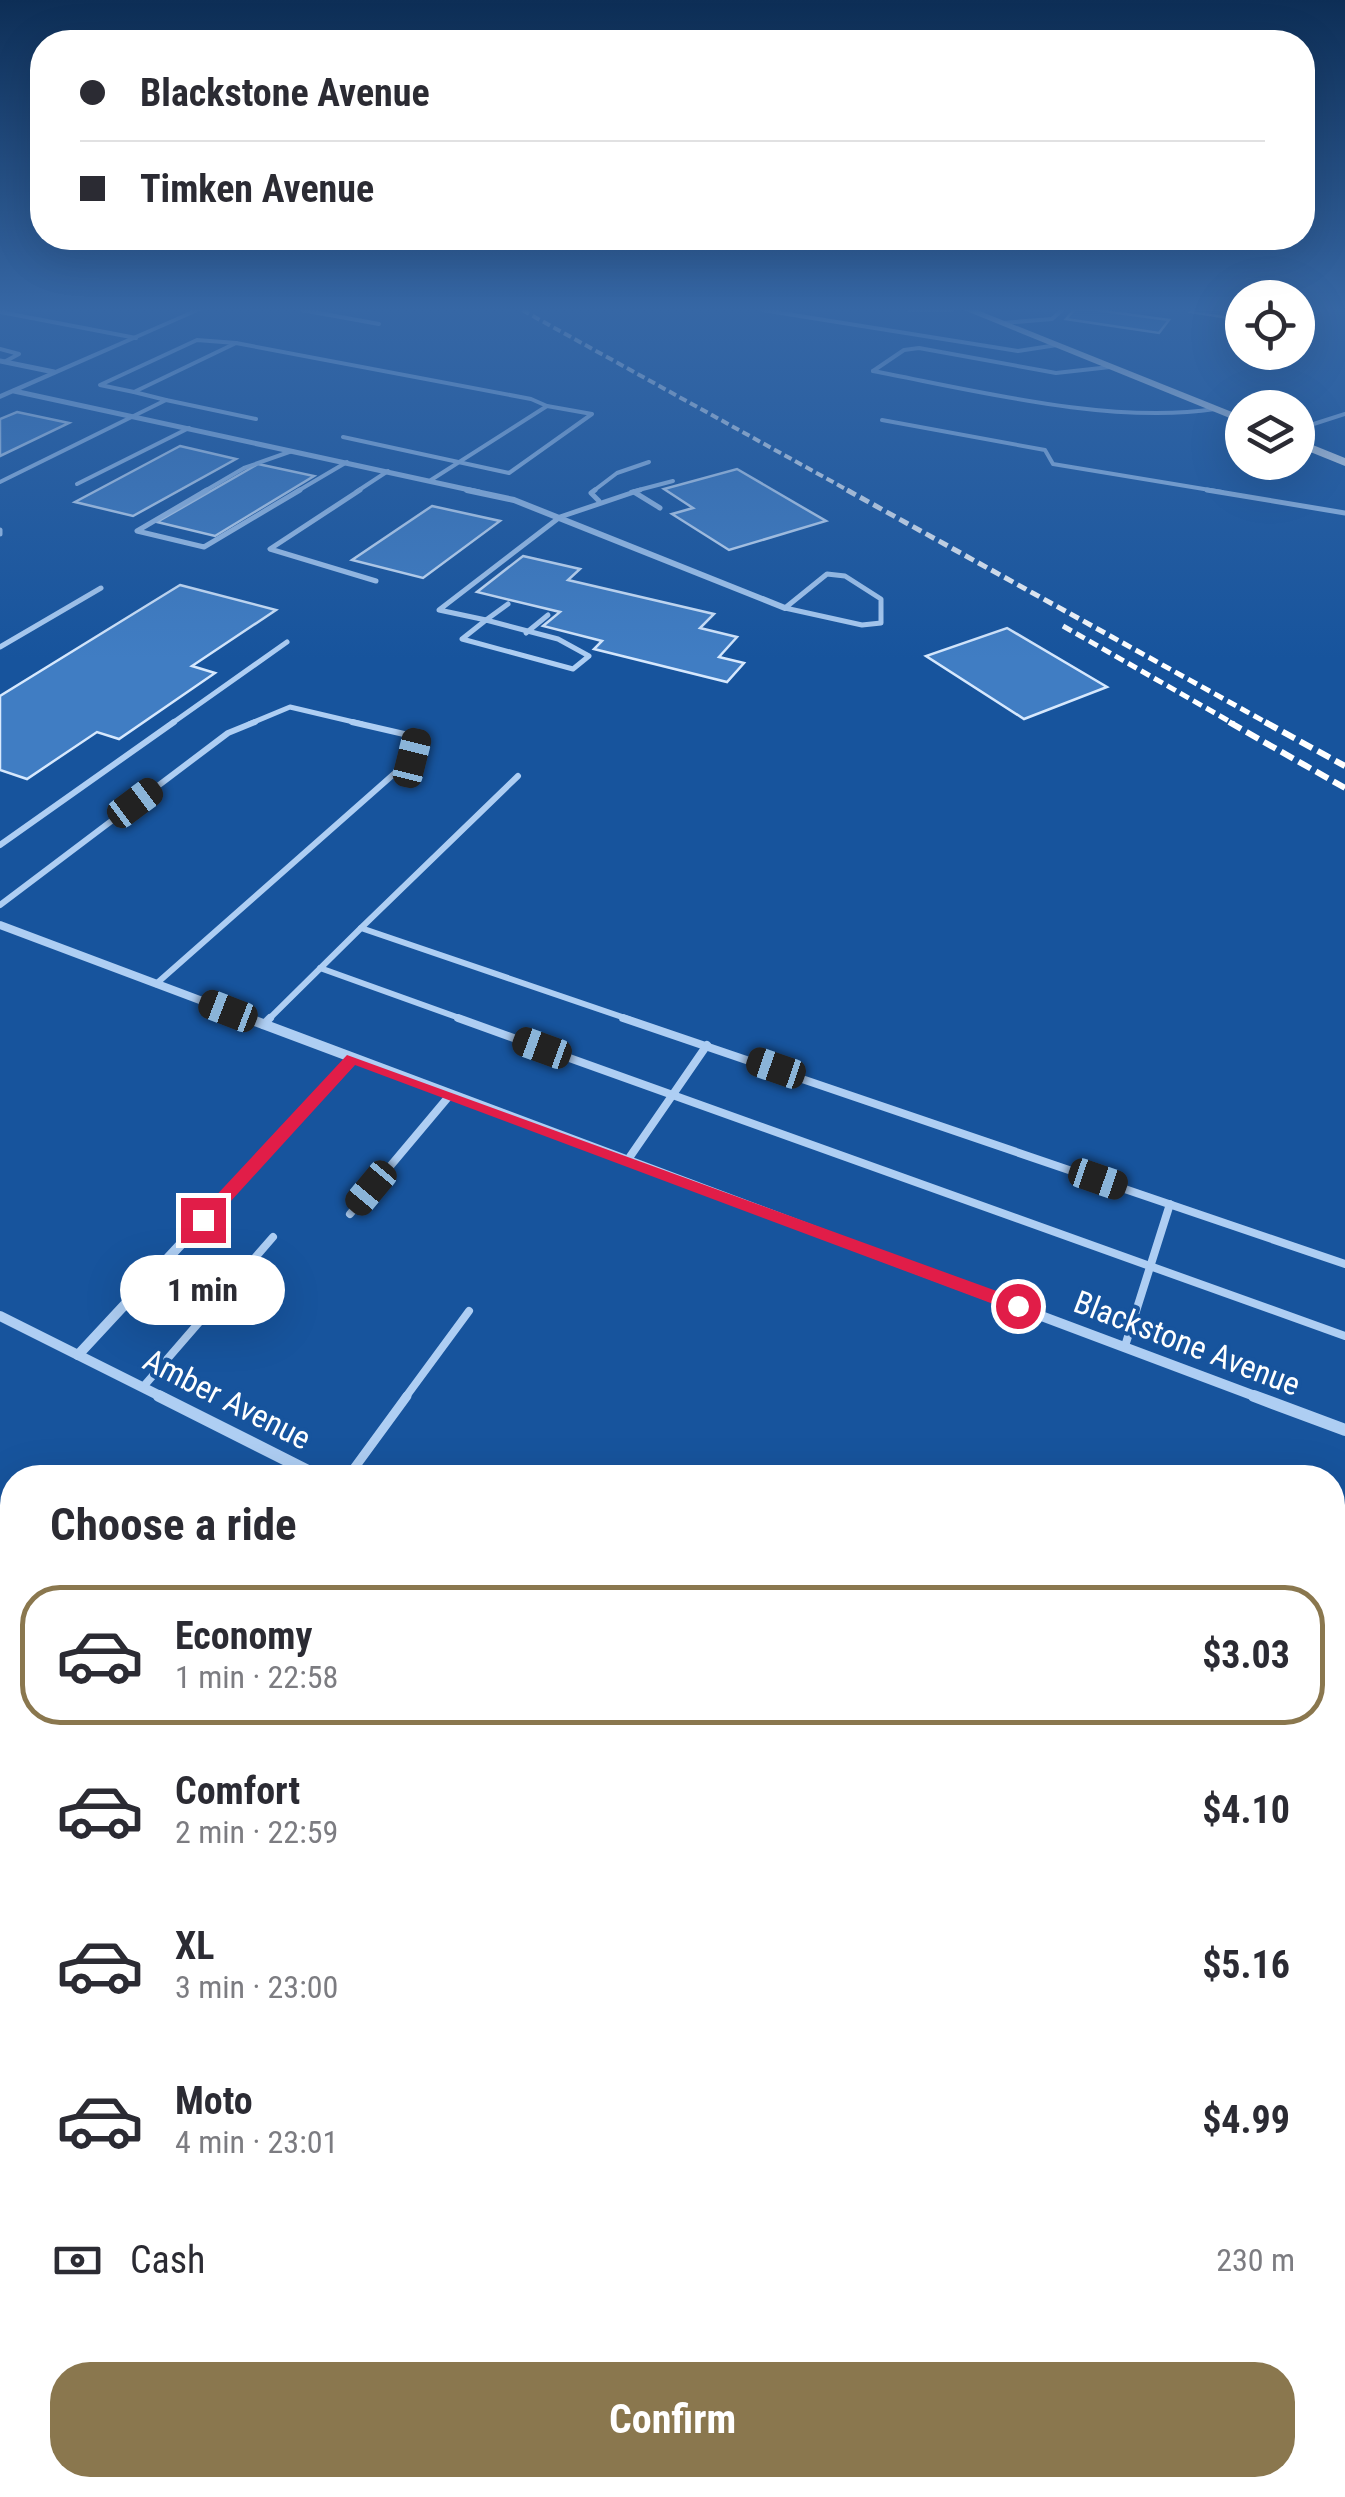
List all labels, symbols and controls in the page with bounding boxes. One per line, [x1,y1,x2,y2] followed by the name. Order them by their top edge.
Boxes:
[140,71,430,115] text: Blackstone Avenue
[140,167,374,211] text: Timken Avenue
[1225,280,1315,480] map controls
[1225,280,1315,370] button: locate
[1225,390,1315,480] button: layers
[390,725,434,791] car
[102,773,168,833] car
[195,986,261,1036] car
[509,1024,575,1072] car
[743,1044,809,1092] car
[340,1155,402,1221] car
[1065,1155,1131,1203] car
[181,1198,226,1243] route end
[120,1255,286,1325] callout: 1 min
[167,1271,238,1309] text: 1 min
[1069,1282,1305,1404] street label: Blackstone Avenue
[996,1284,1041,1329] route start
[137,1341,317,1457] street label: Amber Avenue
[50,1498,297,1551] text: Choose a ride
[55,1610,145,1700] icon: car
[175,1614,312,1658] text: Economy
[1202,1633,1290,1677] text: $3.03
[175,1658,338,1696] text: 1 min · 22:58
[55,1765,145,1855] icon: car
[175,1769,300,1813] text: Comfort
[1202,1788,1290,1832] text: $4.10
[175,1813,338,1851] text: 2 min · 22:59
[55,1920,145,2010] icon: car
[175,1924,214,1968] text: XL
[1202,1943,1290,1987] text: $5.16
[175,1968,338,2006] text: 3 min · 23:00
[55,2075,145,2165] icon: car
[175,2079,253,2123] text: Moto
[1202,2098,1290,2142] text: $4.99
[175,2123,338,2161] text: 4 min · 23:01
[50,2233,105,2288] icon: cash
[130,2238,205,2282] text: Cash
[1216,2241,1295,2279] text: 230 m
[50,2362,1295,2477] button: Confirm

